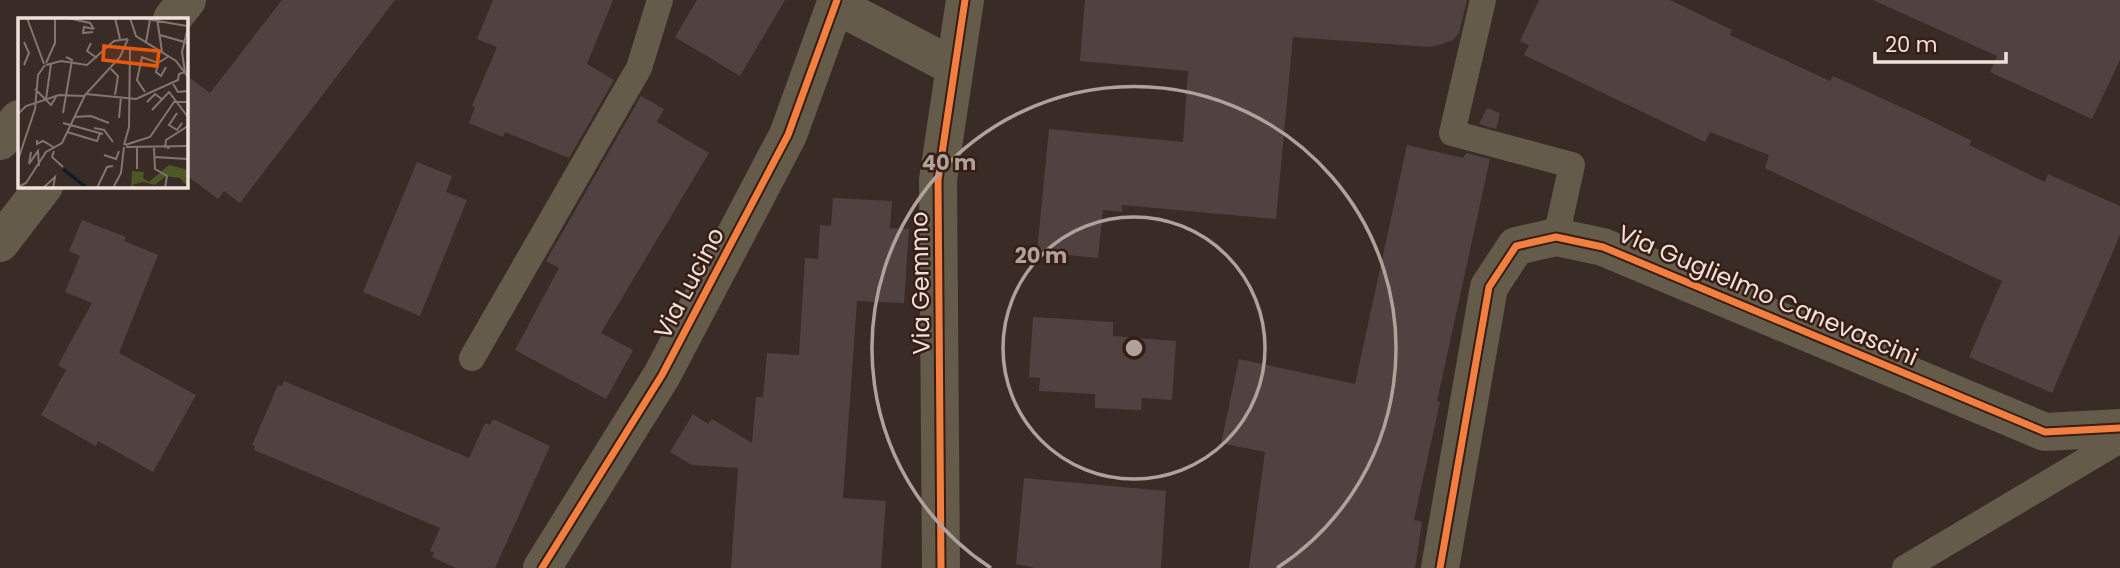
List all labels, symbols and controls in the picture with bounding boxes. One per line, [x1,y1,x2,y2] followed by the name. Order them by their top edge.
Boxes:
[18,18,187,187] inset map
[1875,21,2006,65] scale bar
[1885,30,1938,59] text: 20 m
[922,148,976,177] text: 40 m
[902,211,938,355] street label: Via Gemmo
[1613,217,1923,373] street label: Via Guglielmo Canevascini
[646,222,732,344] street label: Via Lucino
[1015,241,1067,270] text: 20 m
[1122,336,1146,360] centre of rings

